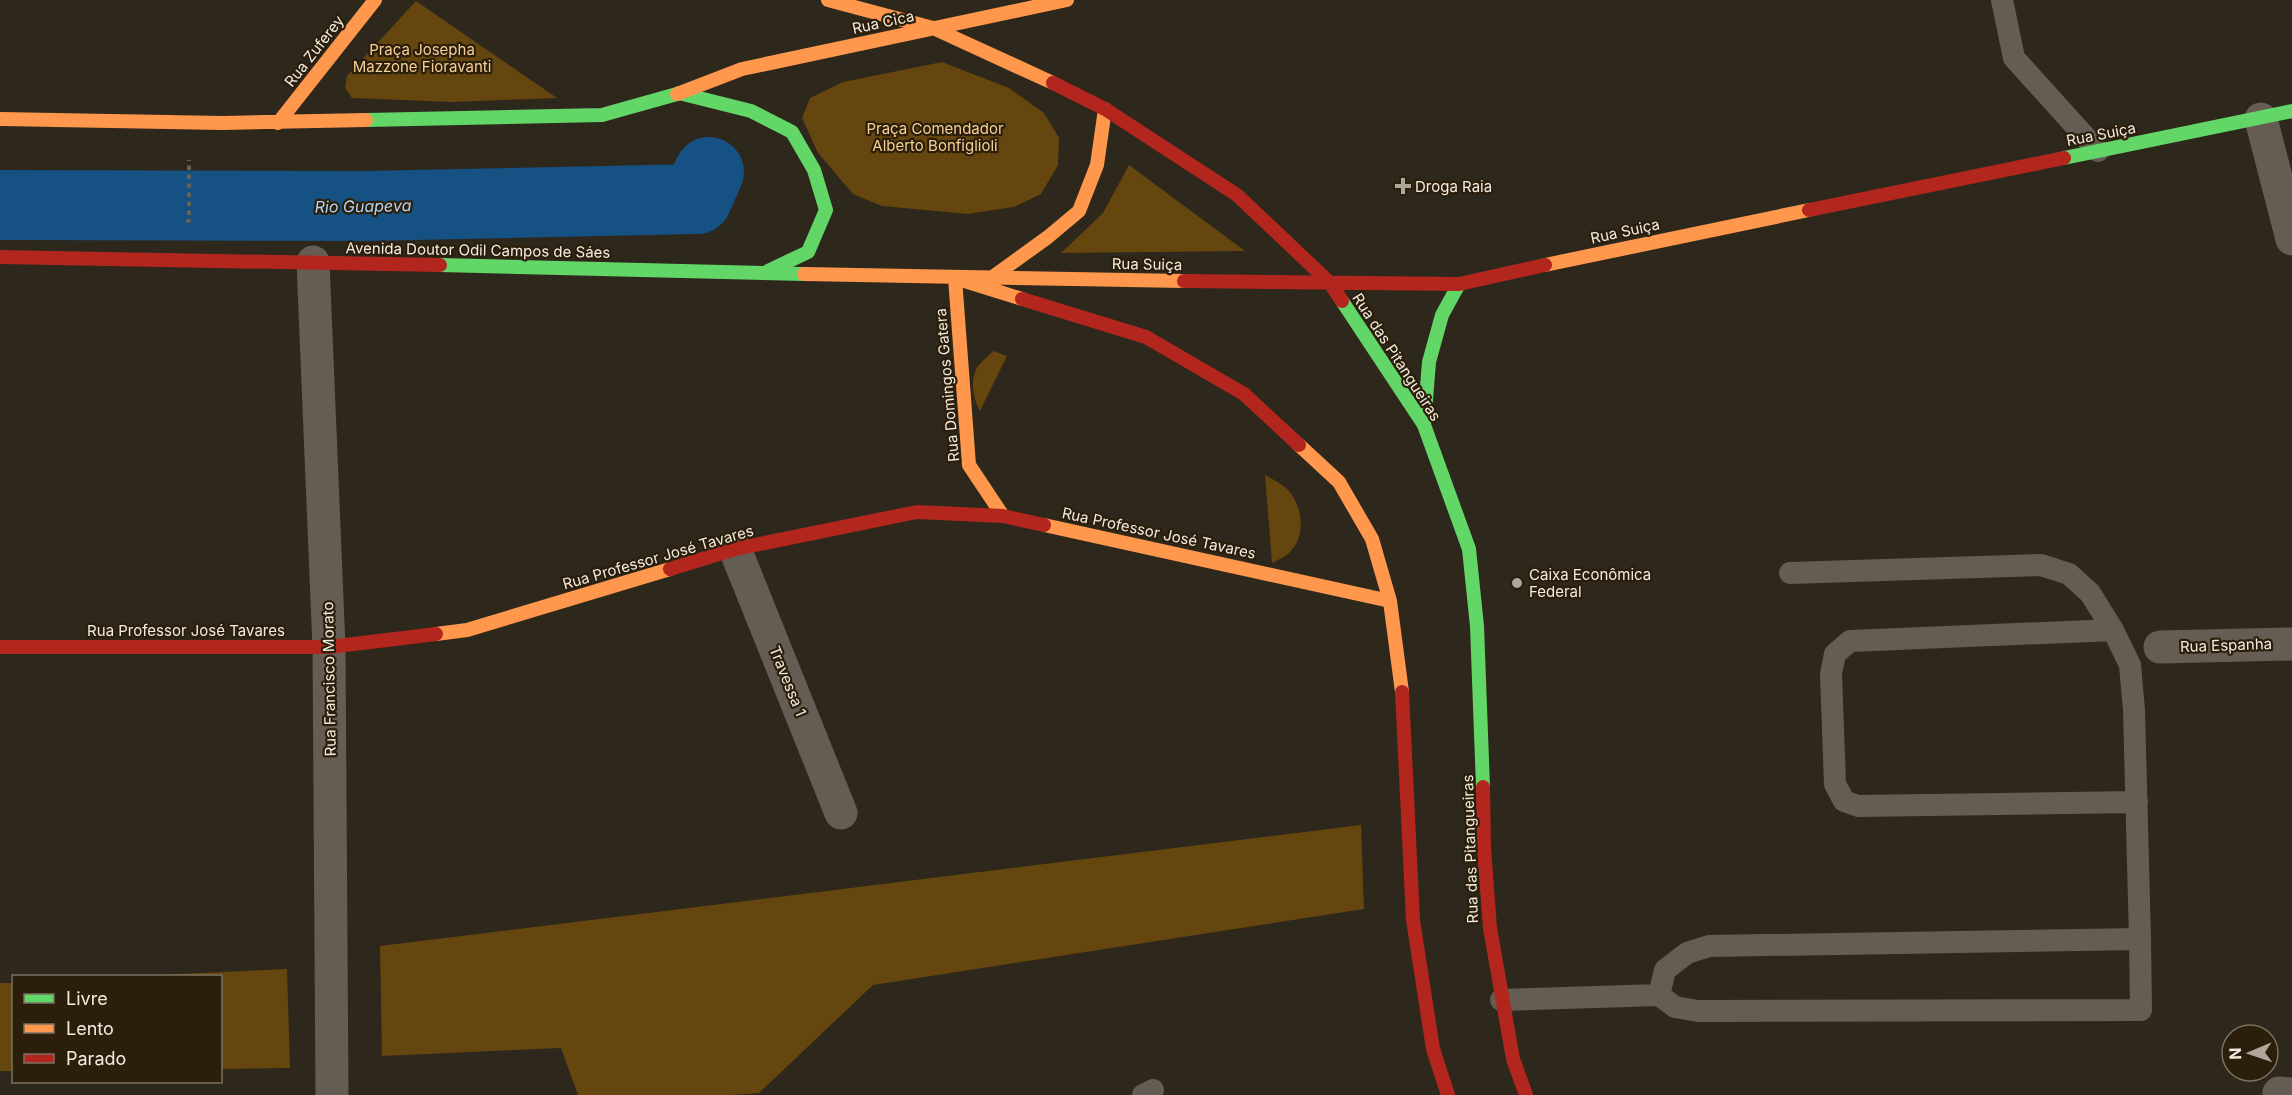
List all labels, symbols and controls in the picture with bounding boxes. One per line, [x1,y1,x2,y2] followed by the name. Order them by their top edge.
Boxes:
[850,6,916,38] street label: Rua Cica
[280,11,348,91] street label: Rua Zuferey
[353,40,491,76] park label: Praça Josepha Mazzone Fioravanti
[2065,118,2137,150] street label: Rua Suiça
[866,119,1004,155] park label: Praça Comendador Alberto Bonfiglioli
[1415,177,1492,196] place label: Droga Raia
[1396,179,1410,193] marker: Droga Raia
[314,195,412,217] water label: Rio Guapeva
[1589,214,1661,248] street label: Rua Suiça
[346,238,611,262] street label: Avenida Doutor Odil Campos de Sáes
[1112,254,1182,274] street label: Rua Suiça
[1349,289,1446,425] street label: Rua das Pitangueiras
[931,307,963,463] street label: Rua Domingos Gatera
[1060,503,1258,563] street label: Rua Professor José Tavares
[560,521,756,593] street label: Rua Professor José Tavares
[1529,565,1651,601] place label: Caixa Econômica Federal
[1510,576,1524,590] marker: Caixa Econômica Federal
[318,601,340,757] street label: Rua Francisco Morato
[87,621,285,640] street label: Rua Professor José Tavares
[2180,634,2272,656] street label: Rua Espanha
[765,643,811,719] street label: Travessa 1
[1458,774,1482,924] street label: Rua das Pitangueiras
[12,975,222,1083] legend
[66,988,108,1009] text: Livre
[66,1018,114,1039] text: Lento
[2220,1023,2280,1083] north arrow
[2225,1047,2245,1060] text: N
[66,1048,126,1069] text: Parado

